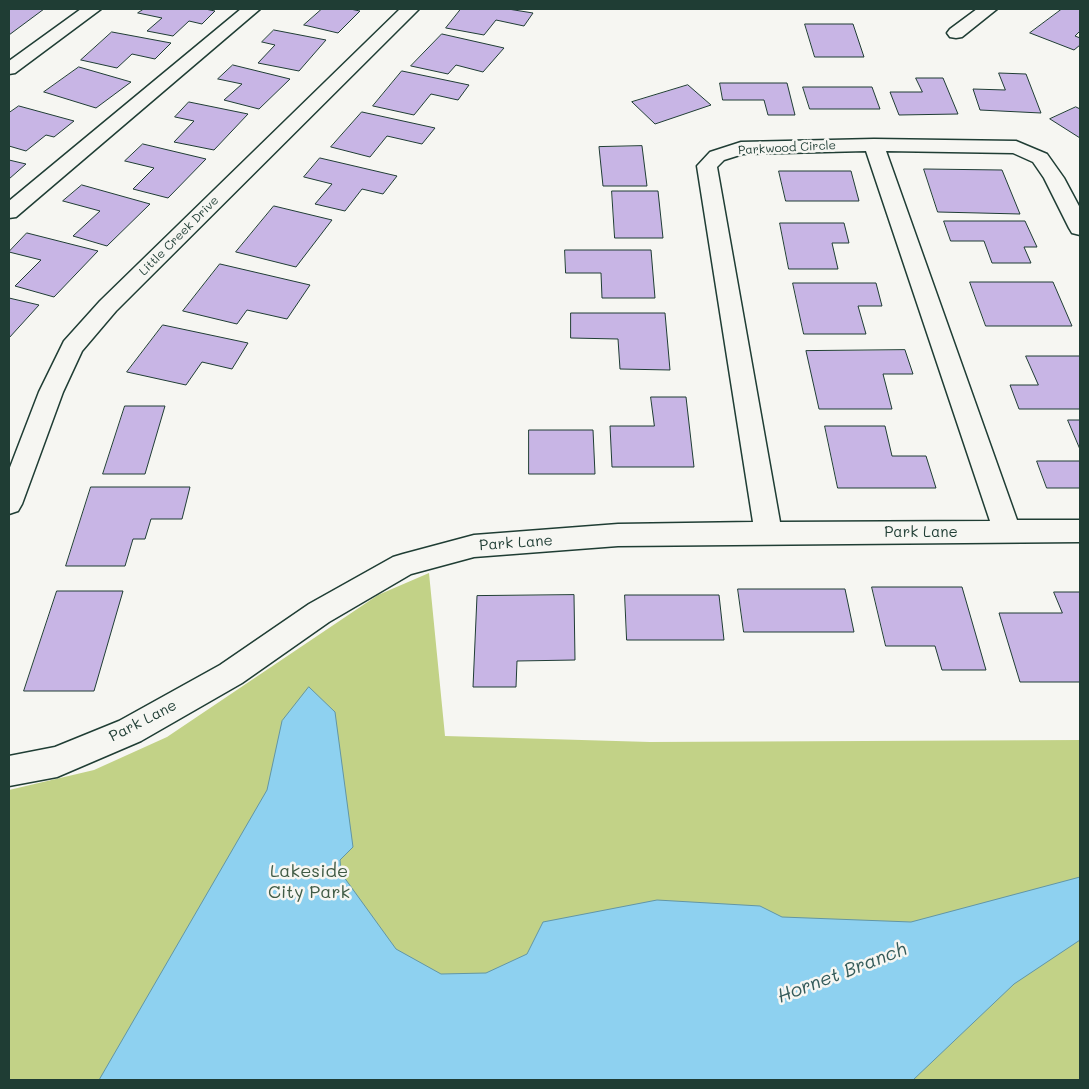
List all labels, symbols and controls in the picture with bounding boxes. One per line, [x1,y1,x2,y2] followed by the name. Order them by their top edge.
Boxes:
[738,138,836,158] street label: Parkwood Circle
[136,193,222,279] street label: Little Creek Drive
[884,523,958,541] street label: Park Lane
[479,531,553,555] street label: Park Lane
[106,696,180,746] street label: Park Lane
[268,860,350,902] park label: Lakeside City Park
[774,938,910,1008] water label: Hornet Branch

